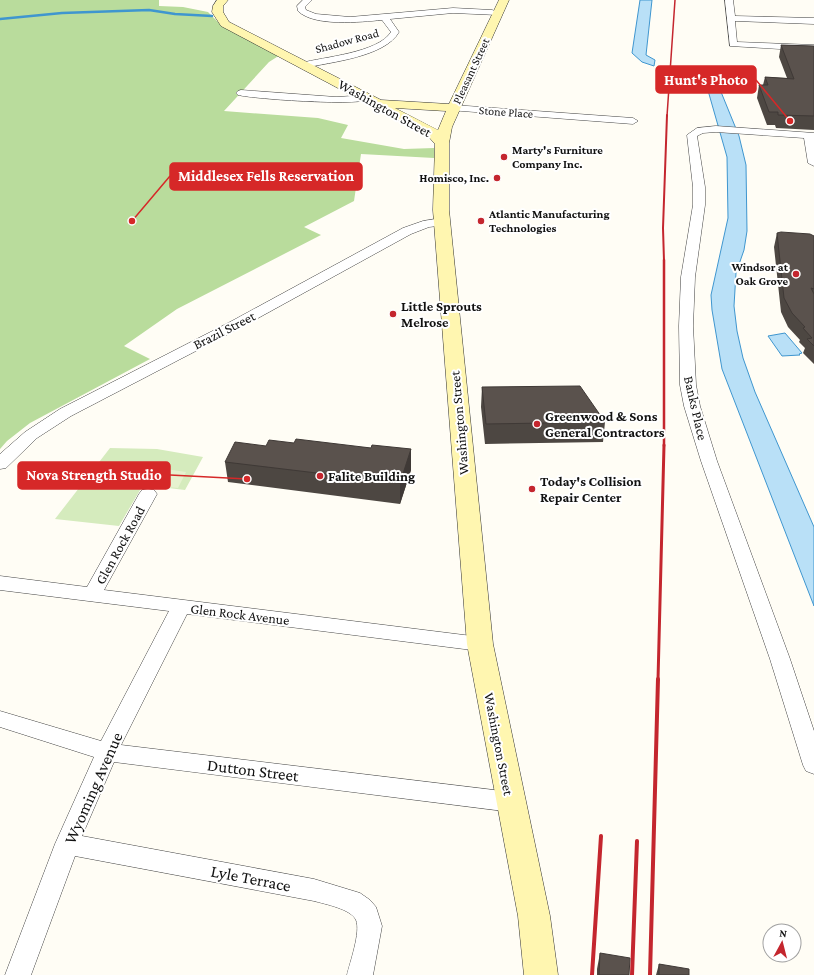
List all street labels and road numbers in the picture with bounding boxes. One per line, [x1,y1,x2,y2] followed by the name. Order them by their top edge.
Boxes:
[314,26,381,56] street label: Shadow Road
[450,35,493,106] street label: Pleasant Street
[336,76,435,140] street label: Washington Street
[478,103,534,121] street label: Stone Place
[190,307,258,352] street label: Brazil Street
[446,370,472,476] street label: Washington Street
[681,374,711,442] street label: Banks Place
[92,503,148,587] street label: Glen Rock Road
[190,600,290,628] street label: Glen Rock Avenue
[481,691,517,797] street label: Washington Street
[60,729,127,847] street label: Wyoming Avenue
[206,755,300,786] street label: Dutton Street
[209,861,293,896] street label: Lyle Terrace

